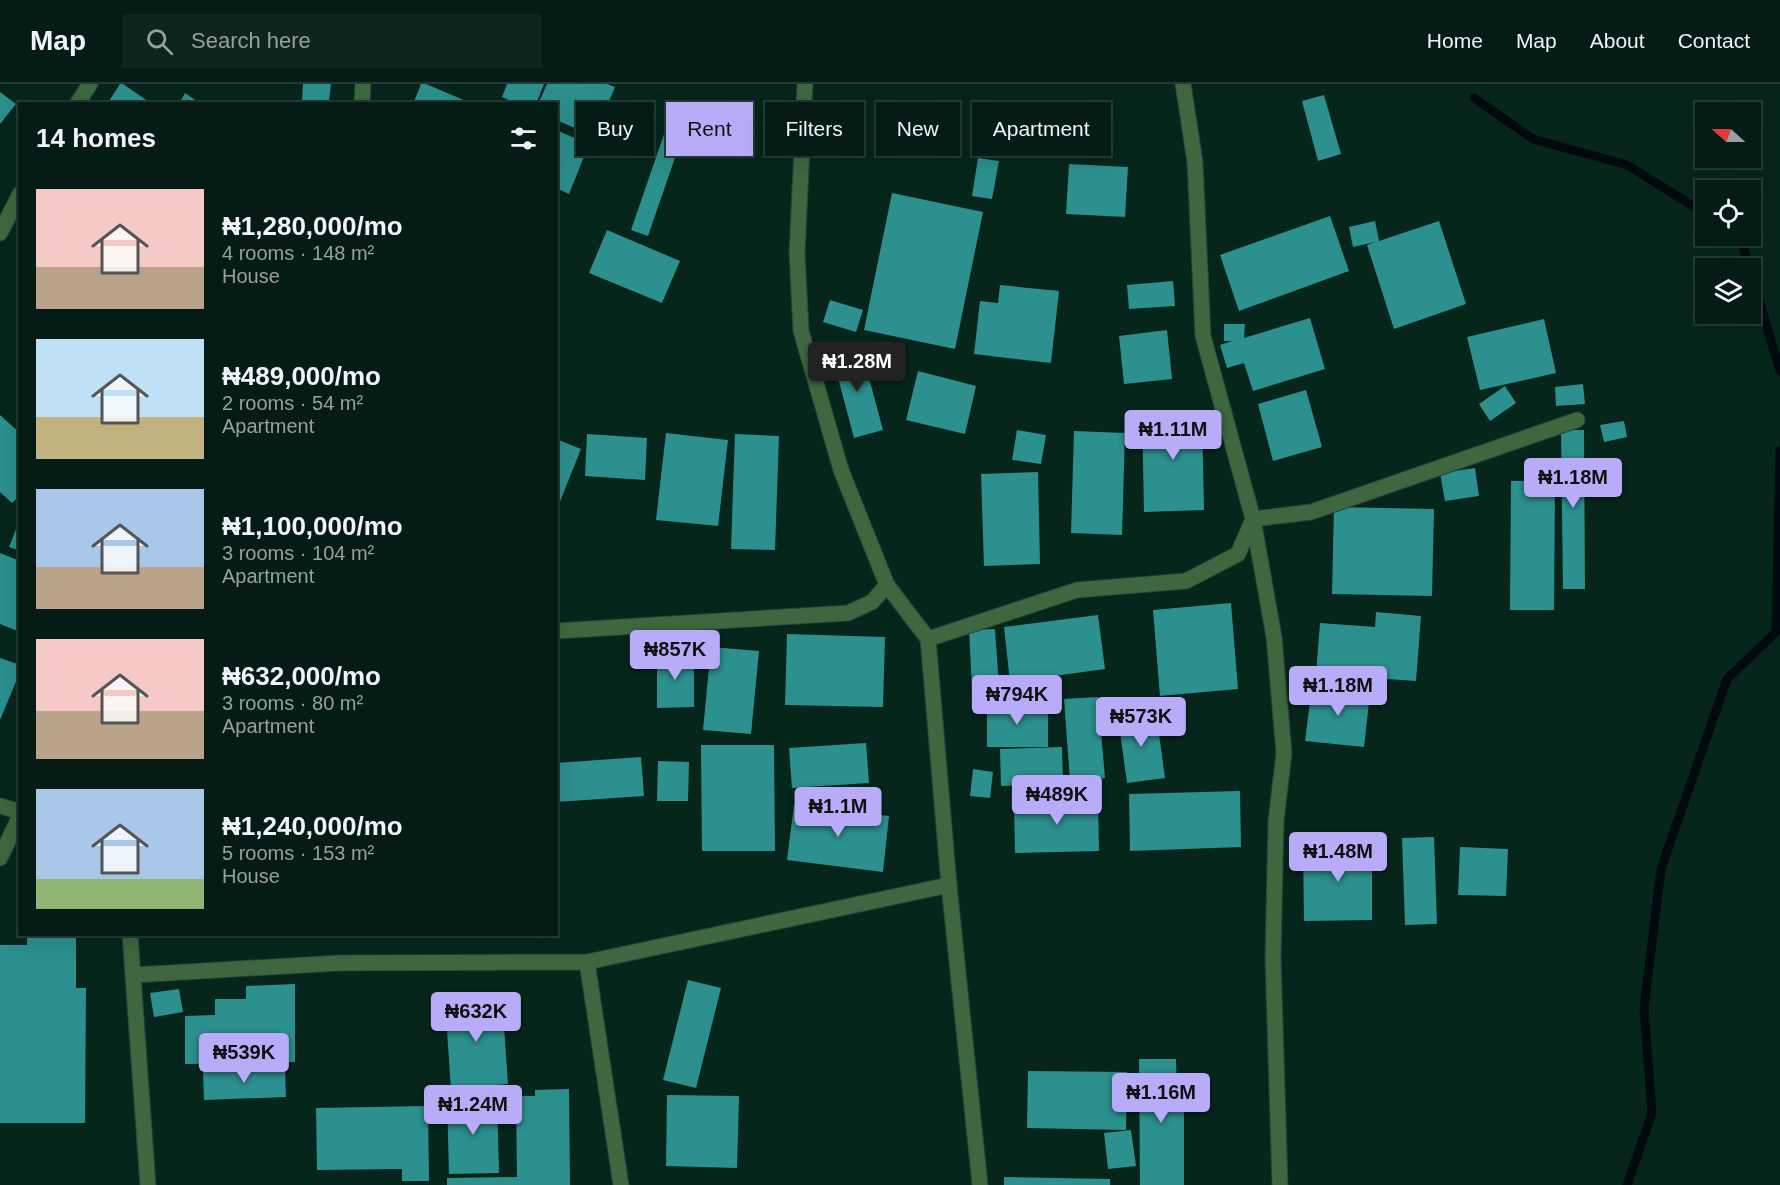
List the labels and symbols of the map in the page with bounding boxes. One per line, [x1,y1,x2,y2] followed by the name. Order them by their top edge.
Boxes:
[1695,102,1761,168] north arrow
[808,342,906,393] pin: ₦1.28M
[1124,410,1222,461] pin: ₦1.11M
[1524,458,1622,509] pin: ₦1.18M
[633,630,717,681] pin: ₦857K
[1289,666,1387,717] pin: ₦1.18M
[975,675,1059,726] pin: ₦794K
[1099,697,1183,748] pin: ₦573K
[1015,775,1099,826] pin: ₦489K
[796,787,880,838] pin: ₦1.1M
[1289,832,1387,883] pin: ₦1.48M
[434,992,518,1043] pin: ₦632K
[202,1033,286,1084] pin: ₦539K
[1112,1073,1210,1124] pin: ₦1.16M
[424,1085,522,1136] pin: ₦1.24M

